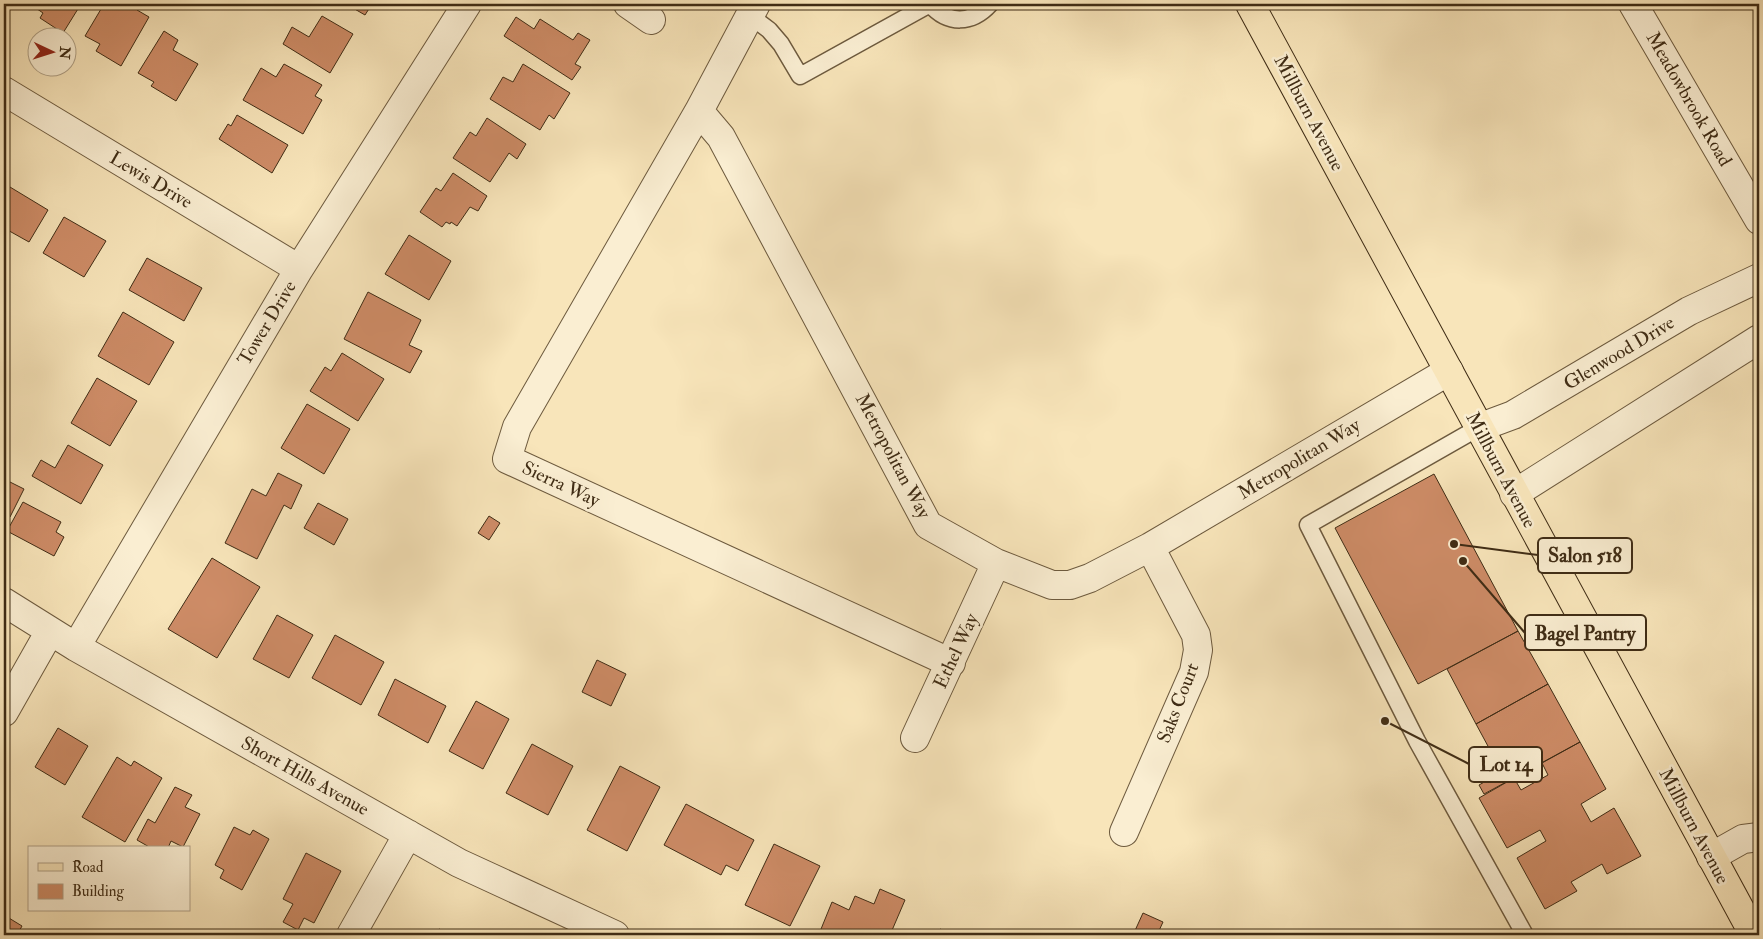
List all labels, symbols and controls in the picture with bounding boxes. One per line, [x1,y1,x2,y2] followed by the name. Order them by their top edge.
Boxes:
[28,28,78,78] north arrow
[1641,28,1738,171] street label: Meadowbrook Road
[56,45,73,60] text: N
[1268,51,1350,175] street label: Millburn Avenue
[105,146,197,214] street label: Lewis Drive
[232,276,302,370] street label: Tower Drive
[1559,310,1679,395] street label: Glenwood Drive
[849,389,936,524] street label: Metropolitan Way
[1460,408,1542,532] street label: Millburn Avenue
[1234,413,1365,506] street label: Metropolitan Way
[518,456,604,513] street label: Sierra Way
[1538,538,1632,573] callout: Salon 518
[1548,543,1623,568] text: Salon 518
[928,609,984,692] street label: Ethel Way
[1525,615,1646,650] callout: Bagel Pantry
[1534,621,1637,647] text: Bagel Pantry
[1152,660,1204,746] street label: Saks Court
[237,731,373,821] street label: Short Hills Avenue
[1469,747,1542,782] callout: Lot 14
[1480,752,1534,777] text: Lot 14
[1653,764,1735,888] street label: Millburn Avenue
[28,846,190,912] legend
[72,858,104,877] text: Road
[72,882,124,901] text: Building

